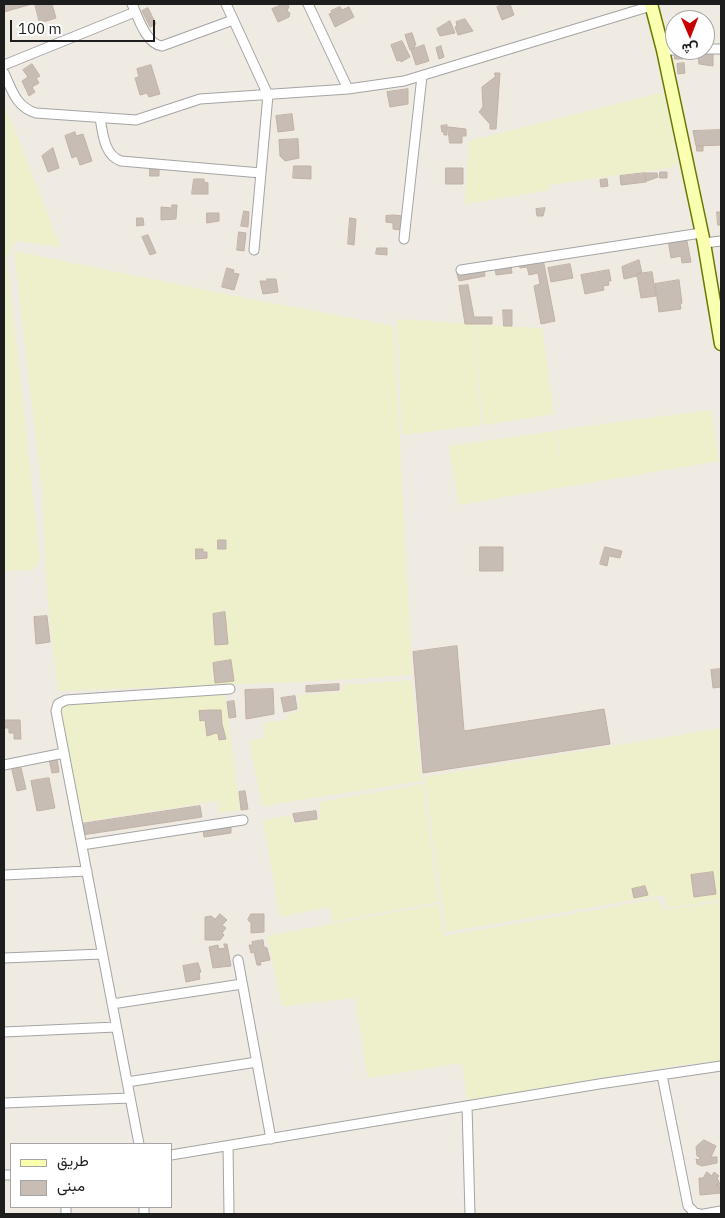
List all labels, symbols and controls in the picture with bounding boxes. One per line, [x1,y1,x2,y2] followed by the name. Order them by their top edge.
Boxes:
[12,10,158,42] scale bar
[665,10,715,60] north arrow
[18,19,62,38] text: 100 m
[682,40,699,58] text: ش
[10,1143,172,1208] legend
[57,1151,89,1170] text: طريق
[57,1176,85,1195] text: مبنى

